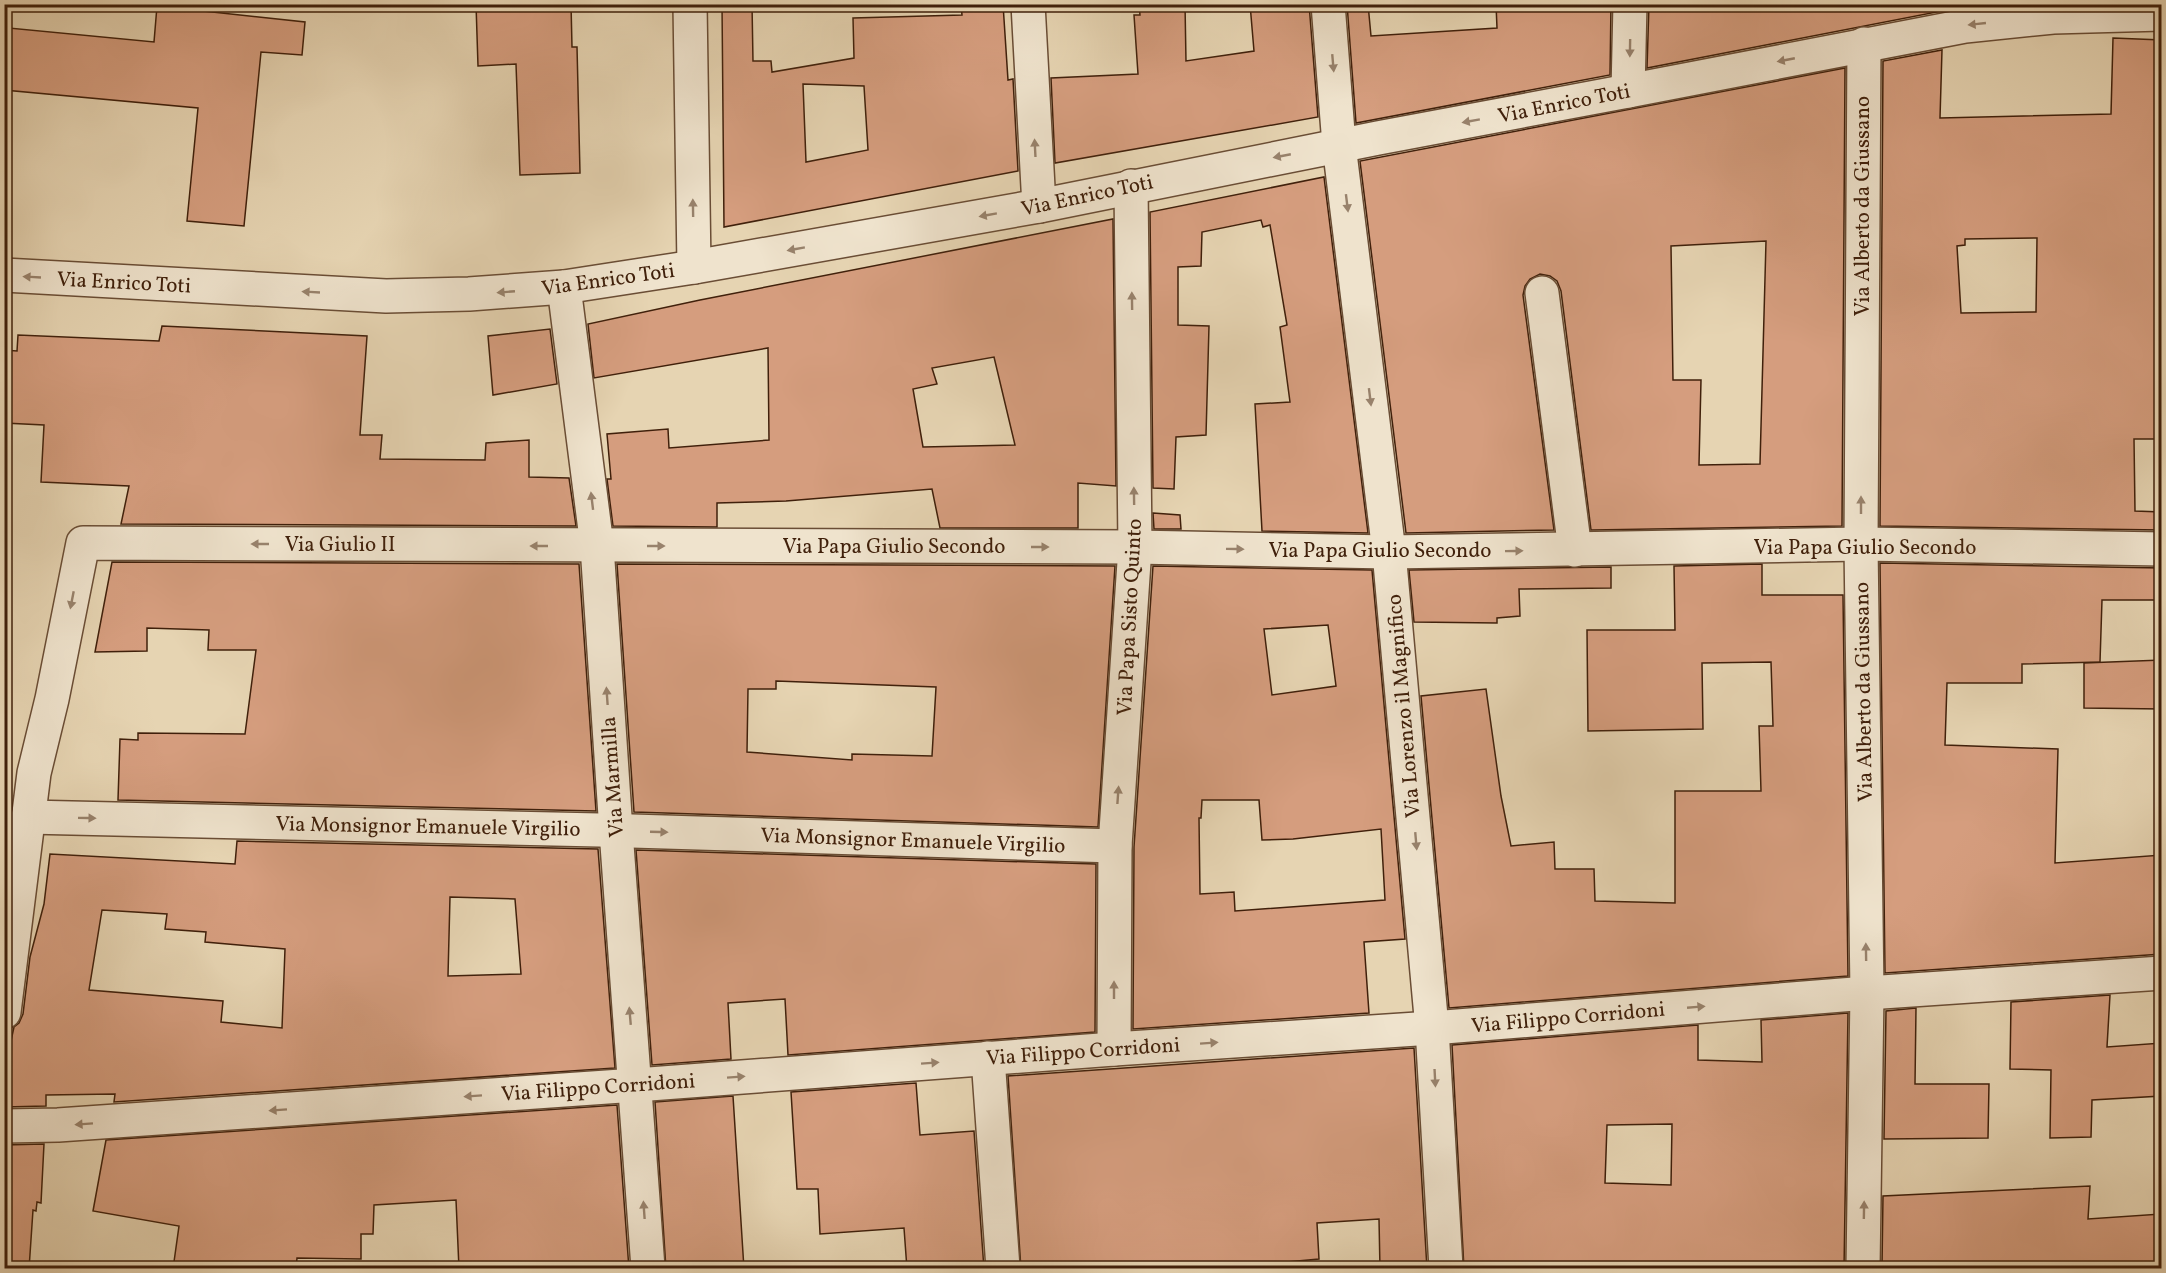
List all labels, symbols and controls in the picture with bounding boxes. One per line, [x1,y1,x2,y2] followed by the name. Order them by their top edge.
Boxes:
[1968,19,1987,29] one-way arrow
[1625,39,1634,58] one-way arrow
[1328,53,1338,72] one-way arrow
[1776,56,1795,65] one-way arrow
[1496,77,1633,132] street label: Via Enrico Toti
[1849,96,1878,316] street label: Via Alberto da Giussano
[1461,116,1480,125] one-way arrow
[1031,138,1040,157] one-way arrow
[1272,152,1291,161] one-way arrow
[1019,168,1156,225] street label: Via Enrico Toti
[1342,194,1351,213] one-way arrow
[689,199,698,218] one-way arrow
[978,211,997,220] one-way arrow
[786,245,805,254] one-way arrow
[540,257,677,304] street label: Via Enrico Toti
[56,266,192,301] street label: Via Enrico Toti
[23,272,42,281] one-way arrow
[301,287,320,296] one-way arrow
[496,287,515,296] one-way arrow
[1127,291,1137,310] one-way arrow
[1365,387,1375,406] one-way arrow
[1129,486,1139,505] one-way arrow
[587,492,596,511] one-way arrow
[1856,496,1866,515] one-way arrow
[1111,518,1150,716] street label: Via Papa Sisto Quinto
[285,531,395,560] street label: Via Giulio II
[783,533,1005,562] street label: Via Papa Giulio Secondo
[1754,534,1976,563] street label: Via Papa Giulio Secondo
[1269,537,1491,566] street label: Via Papa Giulio Secondo
[250,539,269,549] one-way arrow
[529,541,548,550] one-way arrow
[646,541,665,551] one-way arrow
[1030,542,1049,552] one-way arrow
[1225,544,1244,554] one-way arrow
[1504,546,1523,556] one-way arrow
[1848,582,1881,802] street label: Via Alberto da Giussano
[67,591,76,610] one-way arrow
[1380,593,1429,819] street label: Via Lorenzo il Magnifico
[602,686,612,705] one-way arrow
[595,715,632,838] street label: Via Marmilla
[1114,786,1123,805] one-way arrow
[275,810,581,845] street label: Via Monsignor Emanuele Virgilio
[77,814,96,823] one-way arrow
[760,822,1066,861] street label: Via Monsignor Emanuele Virgilio
[650,827,669,837] one-way arrow
[1411,832,1421,851] one-way arrow
[1861,943,1871,962] one-way arrow
[1109,981,1119,1000] one-way arrow
[1470,996,1666,1041] street label: Via Filippo Corridoni
[1687,1002,1706,1012] one-way arrow
[626,1006,635,1025] one-way arrow
[985,1031,1181,1074] street label: Via Filippo Corridoni
[1199,1038,1218,1047] one-way arrow
[921,1058,940,1067] one-way arrow
[500,1067,696,1110] street label: Via Filippo Corridoni
[1431,1068,1440,1087] one-way arrow
[727,1073,746,1082] one-way arrow
[463,1092,482,1101] one-way arrow
[269,1105,288,1115] one-way arrow
[74,1119,93,1128] one-way arrow
[640,1201,649,1220] one-way arrow
[1859,1201,1868,1220] one-way arrow

